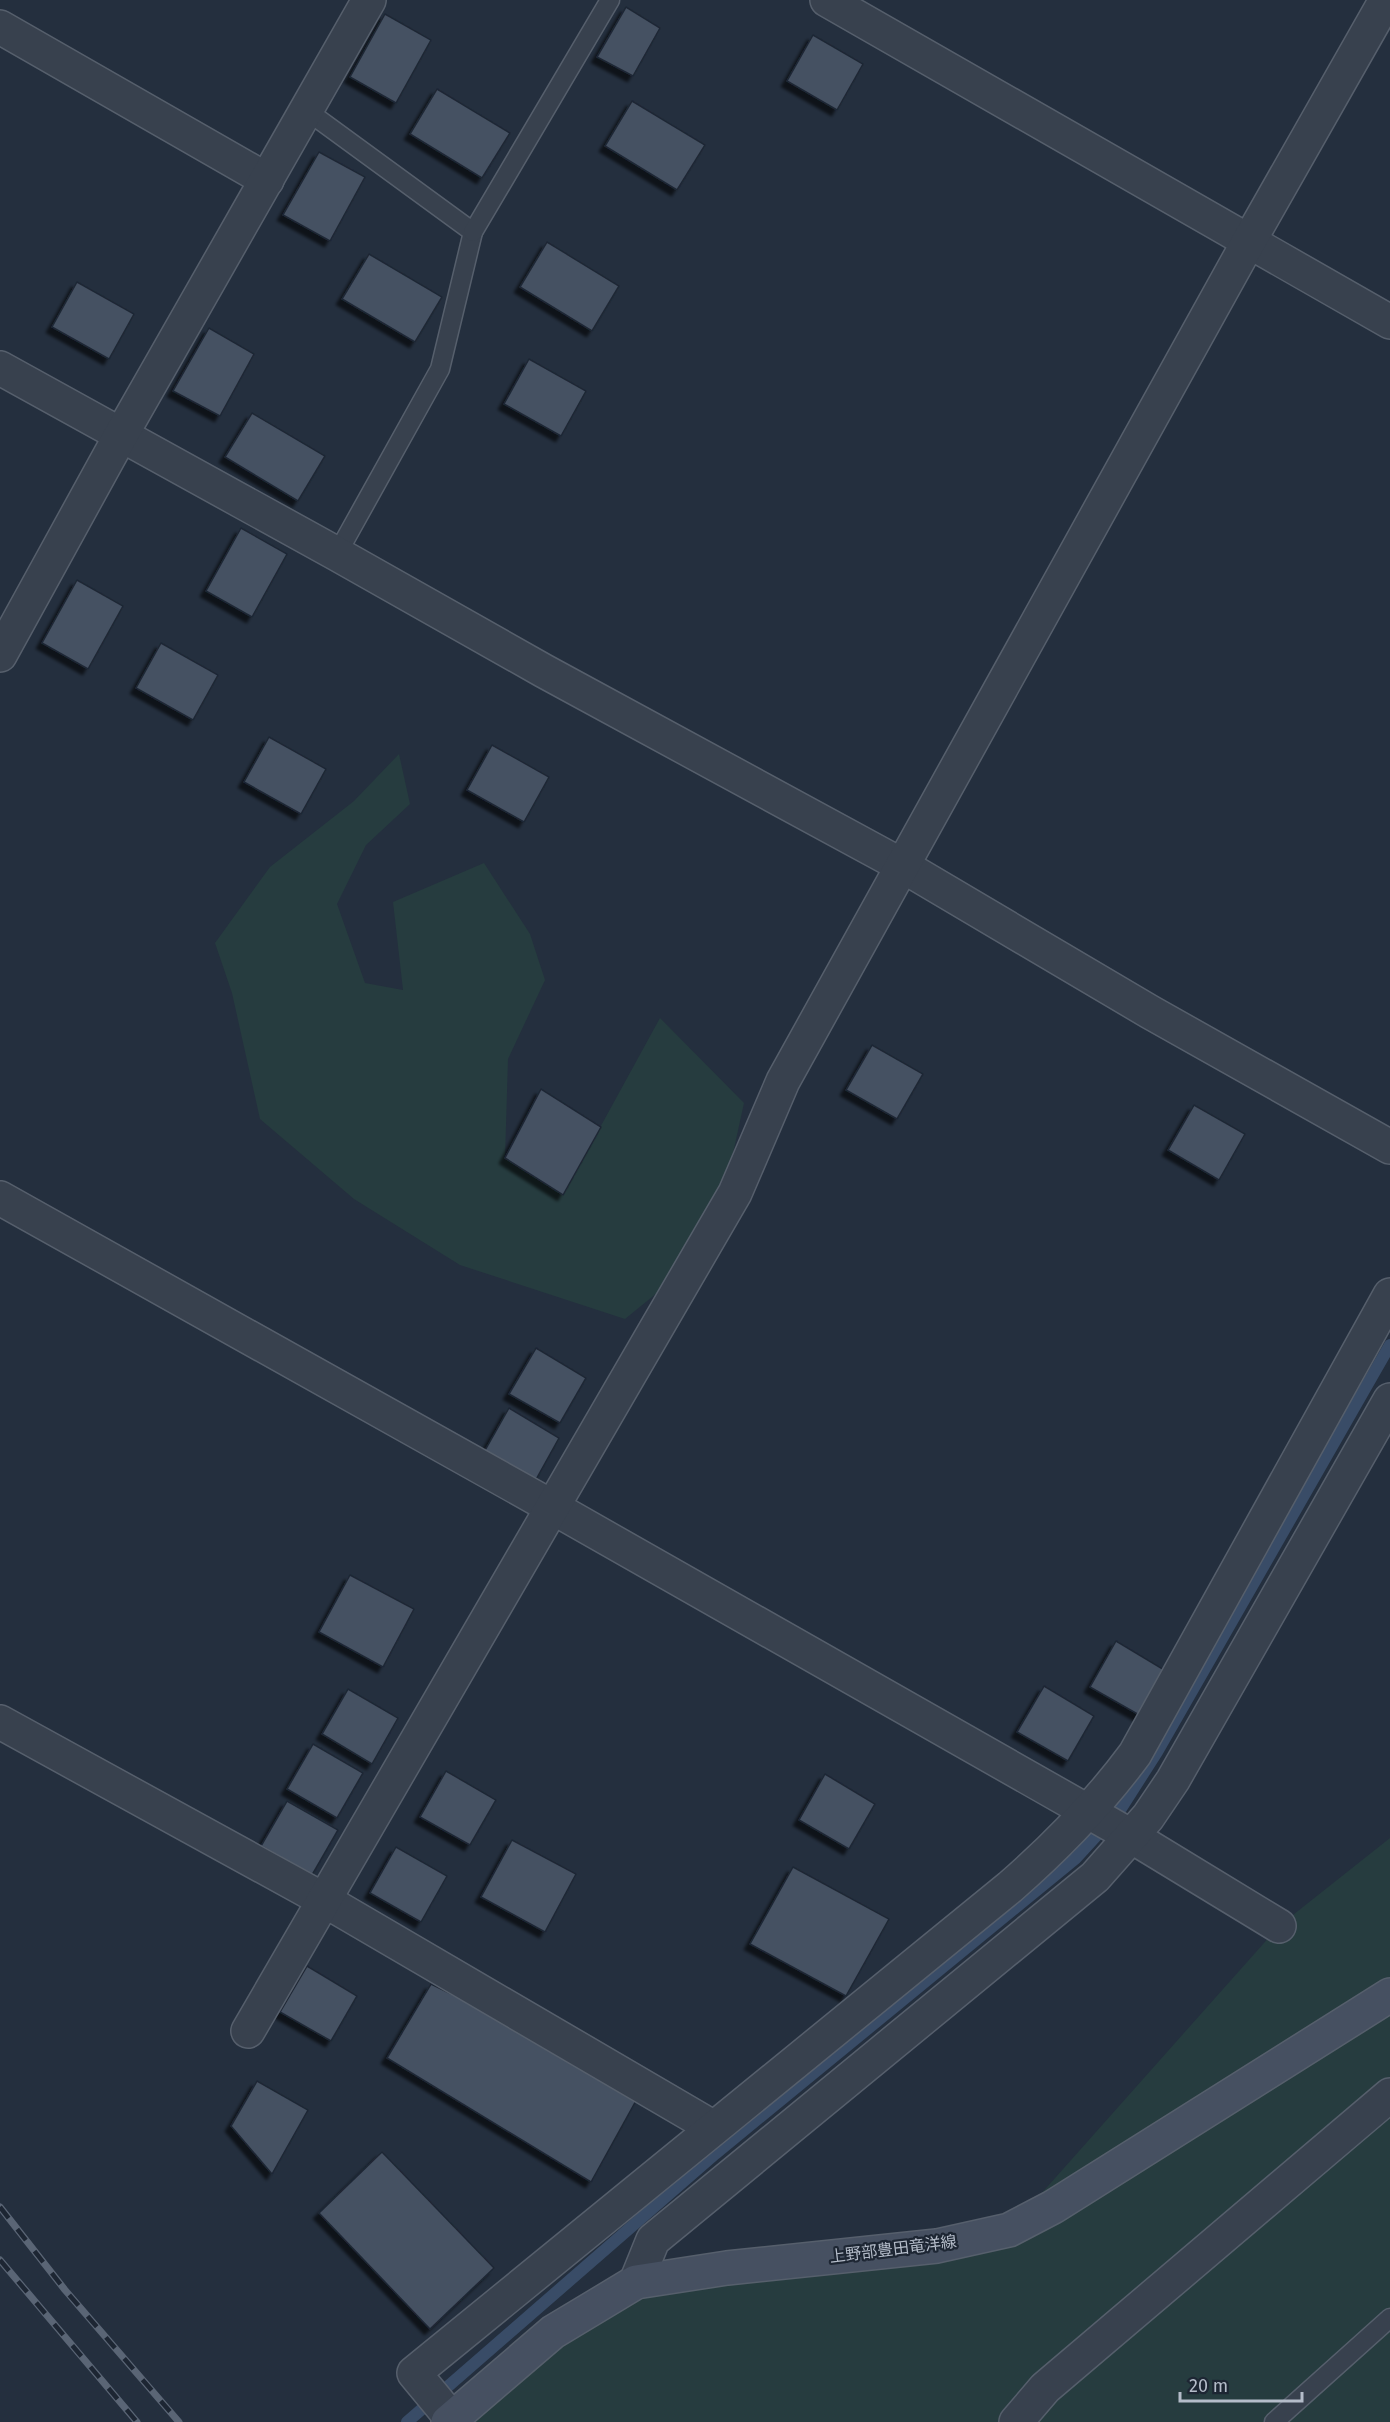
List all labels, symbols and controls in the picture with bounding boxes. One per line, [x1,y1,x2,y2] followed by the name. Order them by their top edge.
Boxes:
[828,2232,958,2266] street label: 上野部豊田竜洋線
[1180,2365,1302,2403] scale bar
[1189,2375,1228,2397] text: 20 m

